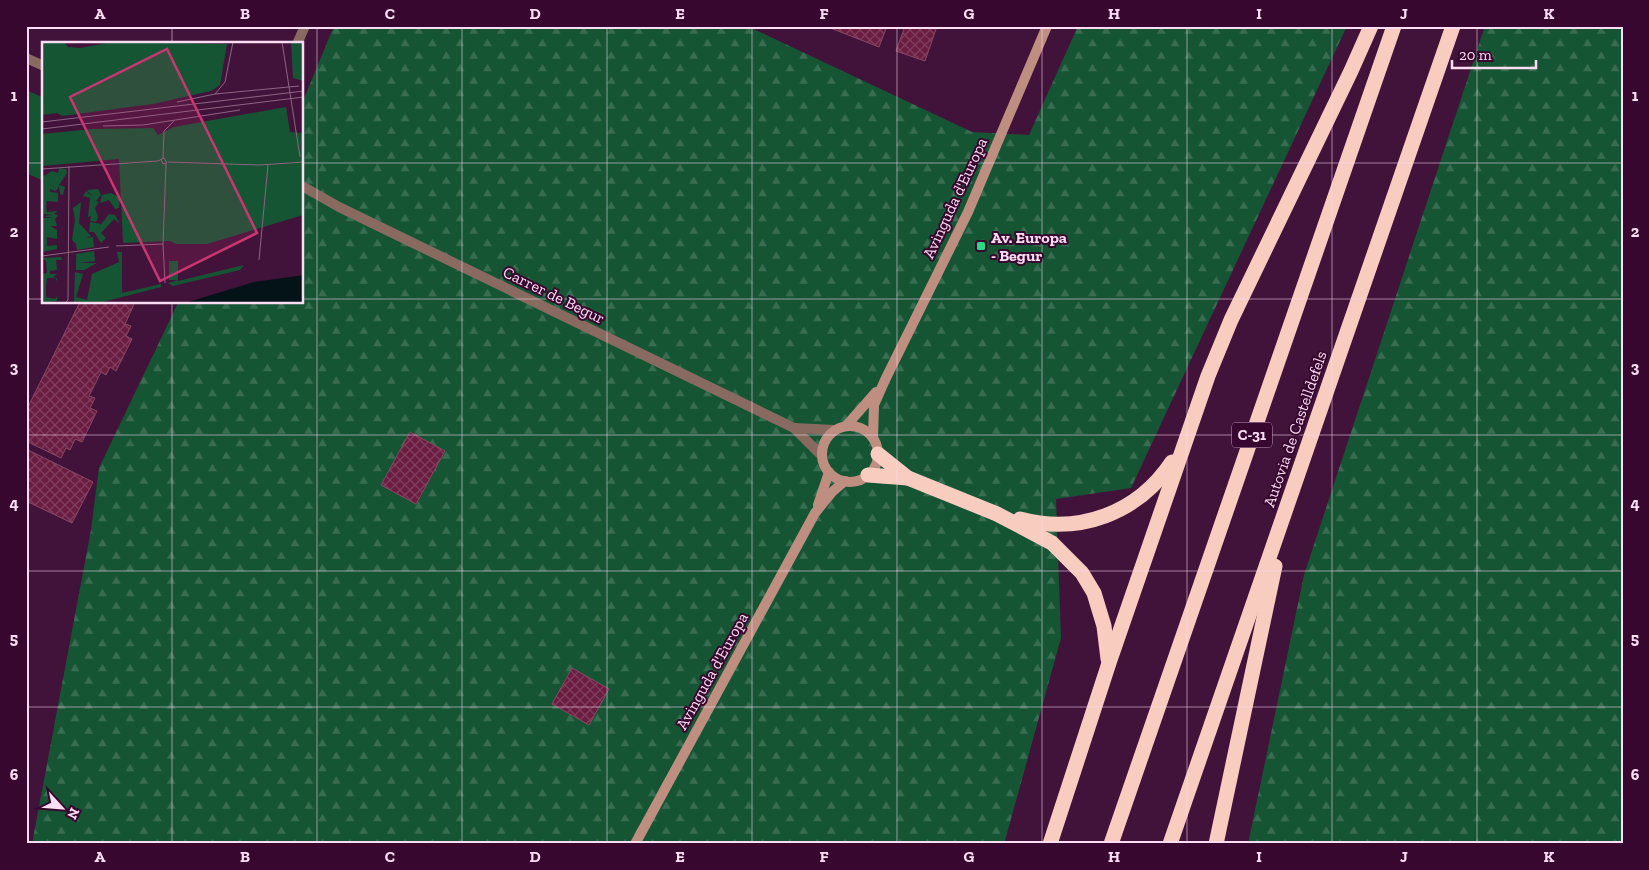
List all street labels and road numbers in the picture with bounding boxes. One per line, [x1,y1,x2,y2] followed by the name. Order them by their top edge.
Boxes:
[919,134,991,261] street label: Avinguda d'Europa
[500,262,608,328] street label: Carrer de Begur
[1259,348,1331,510] street label: Autovia de Castelldefels
[1232,422,1272,448] road number: C-31
[672,609,752,733] street label: Avinguda d'Europa

